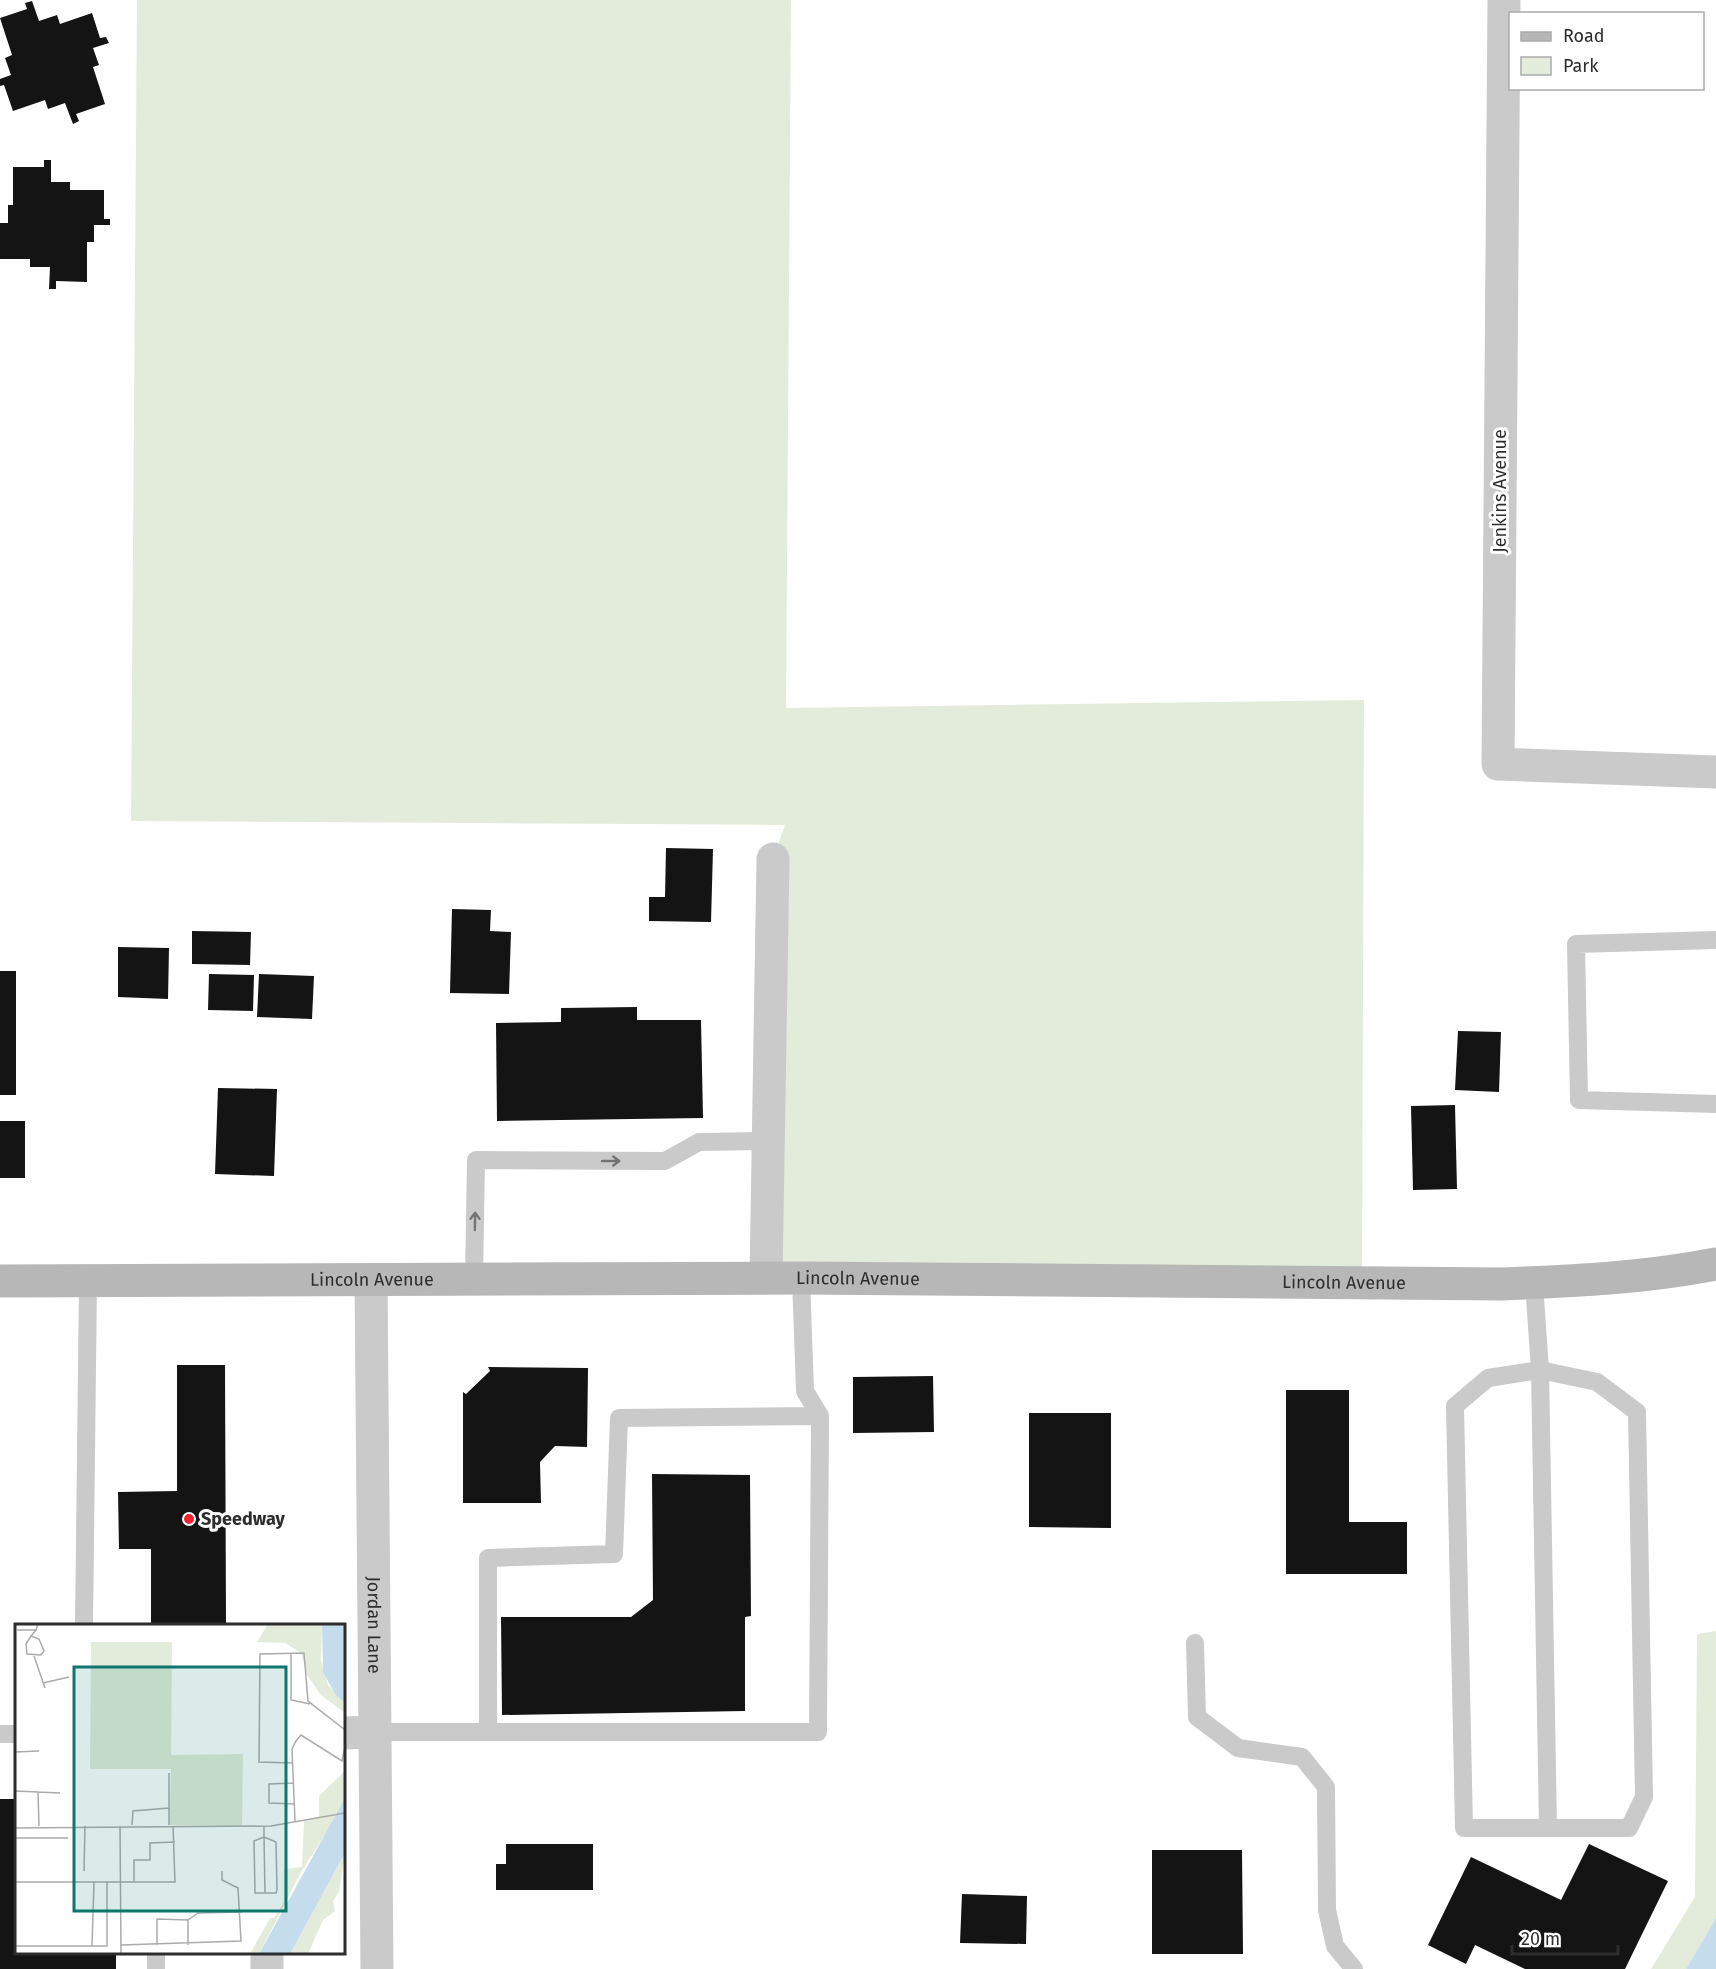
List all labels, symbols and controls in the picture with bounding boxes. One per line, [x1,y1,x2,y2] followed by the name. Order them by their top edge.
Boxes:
[1509,12,1704,90] legend
[1563,25,1605,47] text: Road
[1563,55,1599,77] text: Park
[1489,429,1511,553] street label: Jenkins Avenue
[601,1155,621,1167] one-way arrow
[469,1211,481,1231] one-way arrow
[796,1267,920,1290] street label: Lincoln Avenue
[310,1268,434,1291] street label: Lincoln Avenue
[1282,1271,1406,1294] street label: Lincoln Avenue
[201,1508,286,1530] place label: Speedway
[182,1512,196,1526] marker: Speedway
[363,1576,385,1674] street label: Jordan Lane
[15,1624,345,1954] inset map
[1512,1918,1618,1956] scale bar
[1521,1928,1560,1950] text: 20 m

